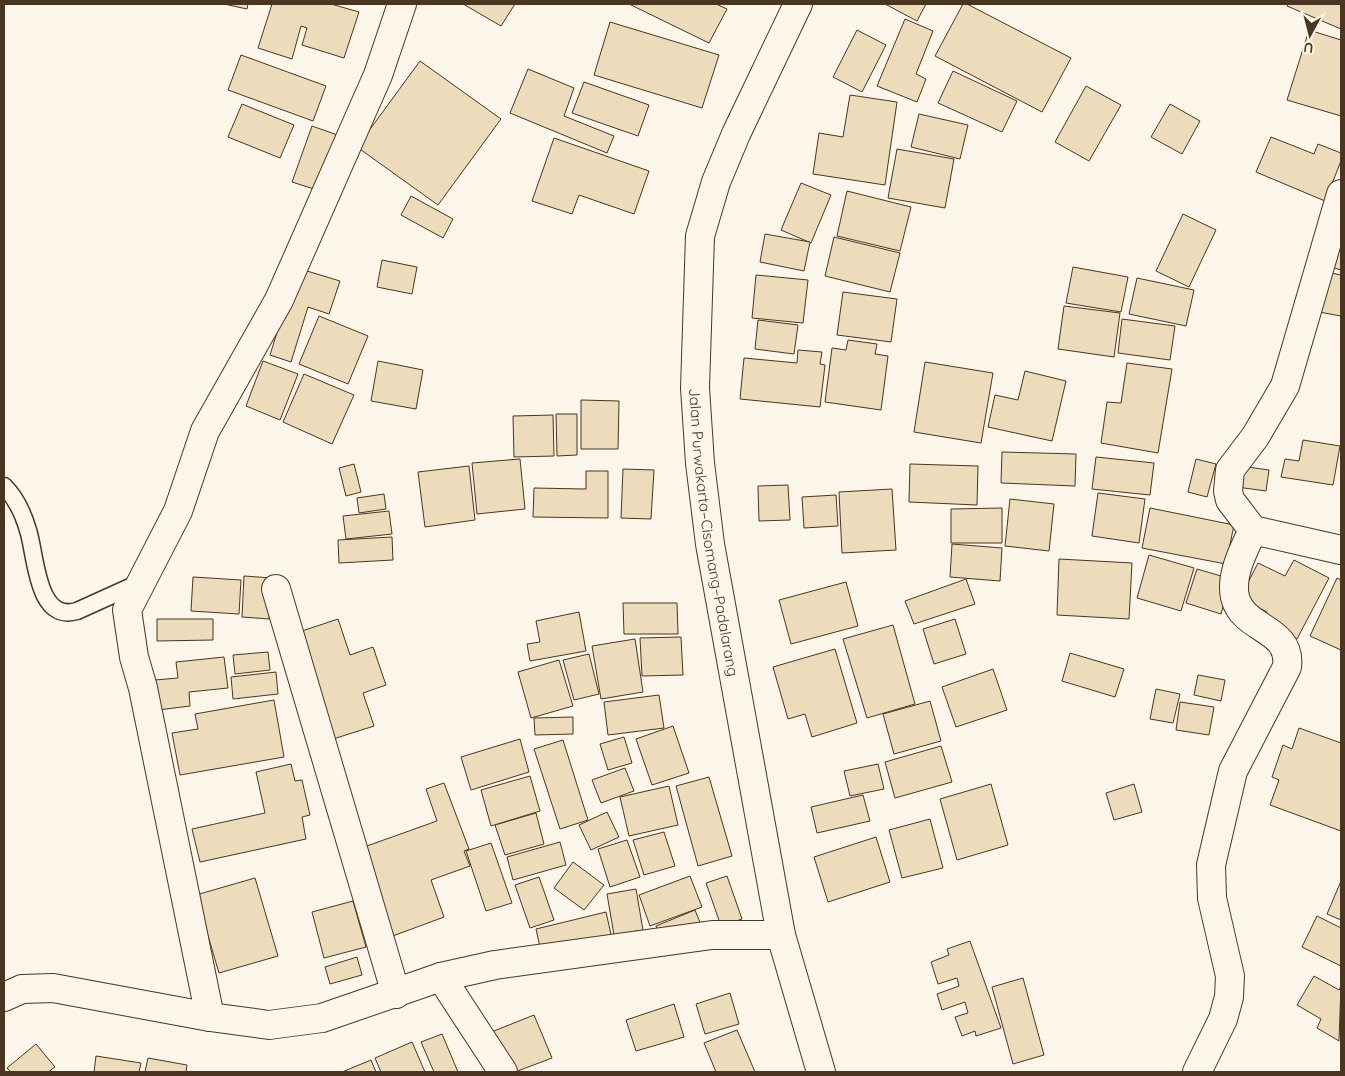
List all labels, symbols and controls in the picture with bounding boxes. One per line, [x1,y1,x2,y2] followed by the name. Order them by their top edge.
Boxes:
[1285,10,1335,60] north arrow
[1302,38,1314,57] text: U
[686,387,743,678] street label: Jalan Purwakarta–Cisomang–Padalarang

